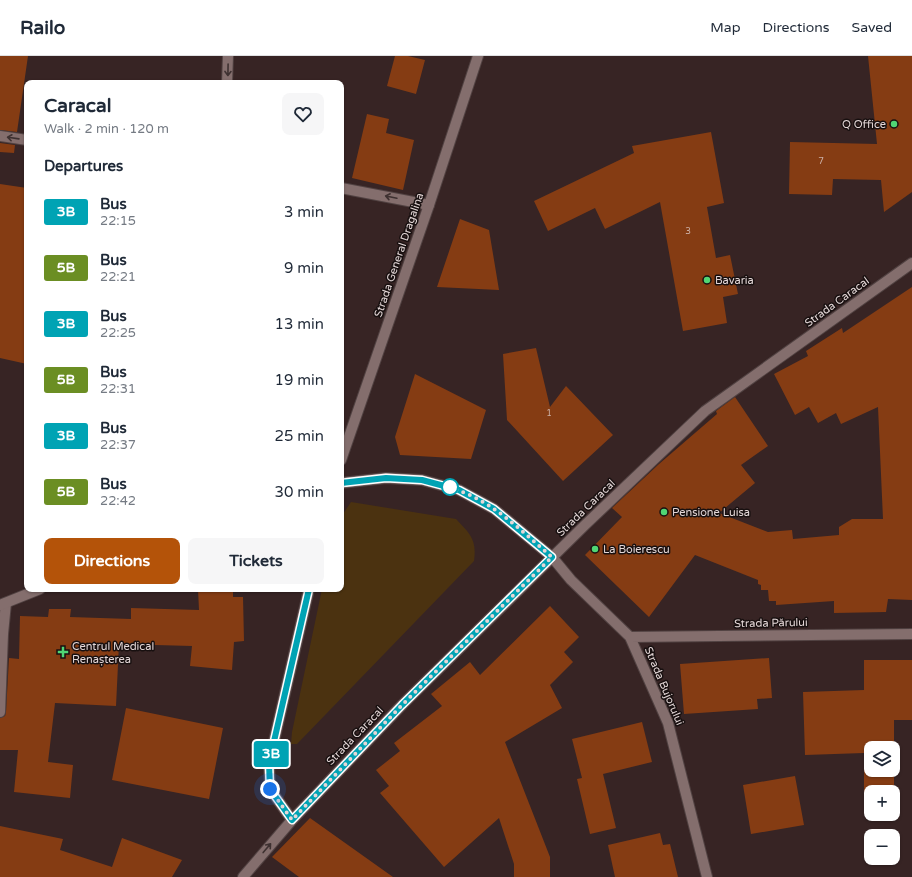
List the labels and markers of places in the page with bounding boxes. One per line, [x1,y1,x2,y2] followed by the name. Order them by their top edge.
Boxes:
[842,118,886,131] place label: Q Office
[889,119,899,129] marker: Q Office
[715,274,754,287] place label: Bavaria
[702,275,712,285] marker: Bavaria
[441,478,459,496] unlabelled marker
[672,506,750,519] place label: Pensione Luisa
[659,507,669,517] marker: Pensione Luisa
[603,543,670,556] place label: La Boierescu
[590,544,600,554] marker: La Boierescu
[72,640,154,666] place label: Centrul Medical Renașterea
[57,646,69,658] marker: Centrul Medical Renașterea

